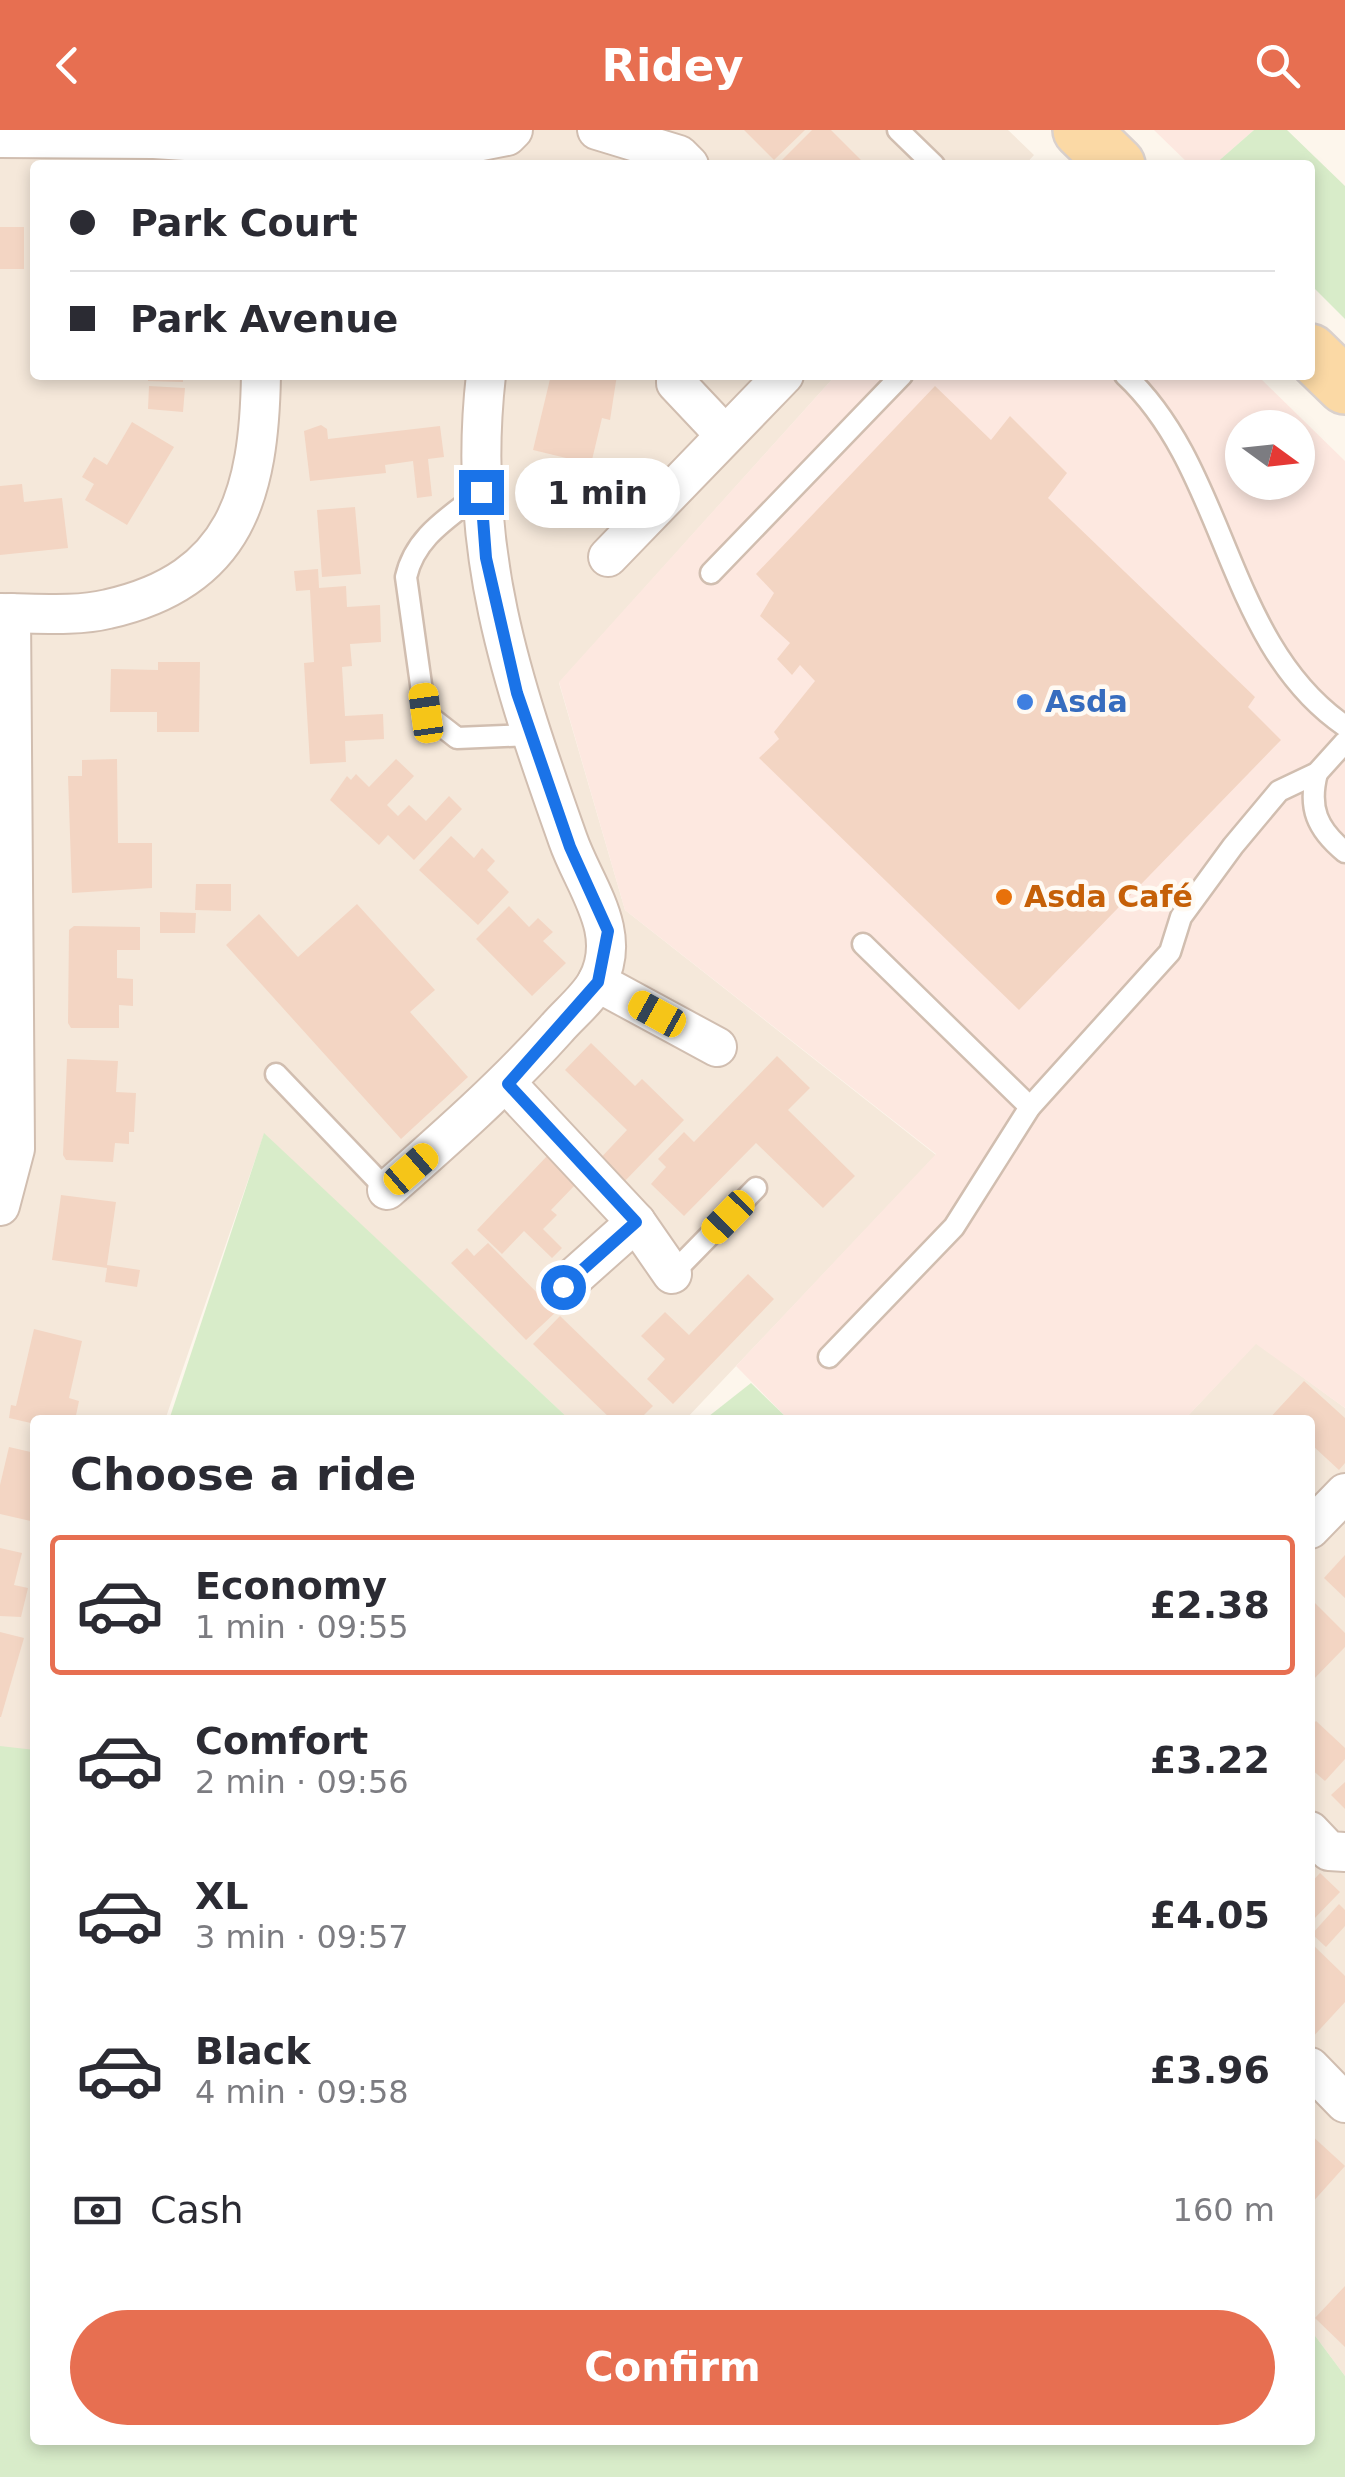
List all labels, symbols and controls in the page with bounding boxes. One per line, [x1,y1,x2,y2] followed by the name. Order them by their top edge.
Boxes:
[40,38,95,93] icon: back
[1250,38,1305,93] icon: search
[601,39,744,92] text: Ridey
[130,201,358,245] text: Park Court
[130,297,398,341] text: Park Avenue
[1225,410,1315,500] north arrow
[1225,410,1315,500] map controls
[516,457,681,527] callout: 1 min
[459,470,504,515] route end
[547,474,648,512] text: 1 min
[407,681,445,745] car
[1045,684,1128,719] place label: Asda
[1014,691,1036,713] marker: Asda
[1024,879,1193,914] place label: Asda Café
[993,886,1015,908] marker: Asda Café
[623,986,691,1042] car
[379,1138,443,1200] car
[696,1185,760,1249] car
[541,1265,586,1310] route start
[70,1448,416,1501] text: Choose a ride
[75,1560,165,1650] icon: car
[195,1564,387,1608] text: Economy
[1150,1583,1270,1627] text: £2.38
[195,1608,409,1646] text: 1 min · 09:55
[75,1715,165,1805] icon: car
[195,1719,368,1763] text: Comfort
[1150,1738,1270,1782] text: £3.22
[195,1763,409,1801] text: 2 min · 09:56
[75,1870,165,1960] icon: car
[195,1874,249,1918] text: XL
[1150,1893,1270,1937] text: £4.05
[195,1918,409,1956] text: 3 min · 09:57
[75,2025,165,2115] icon: car
[195,2029,310,2073] text: Black
[1150,2048,1270,2092] text: £3.96
[195,2073,409,2111] text: 4 min · 09:58
[70,2183,125,2238] icon: cash
[150,2188,244,2232] text: Cash
[1173,2191,1275,2229] text: 160 m
[70,2310,1275,2425] button: Confirm

